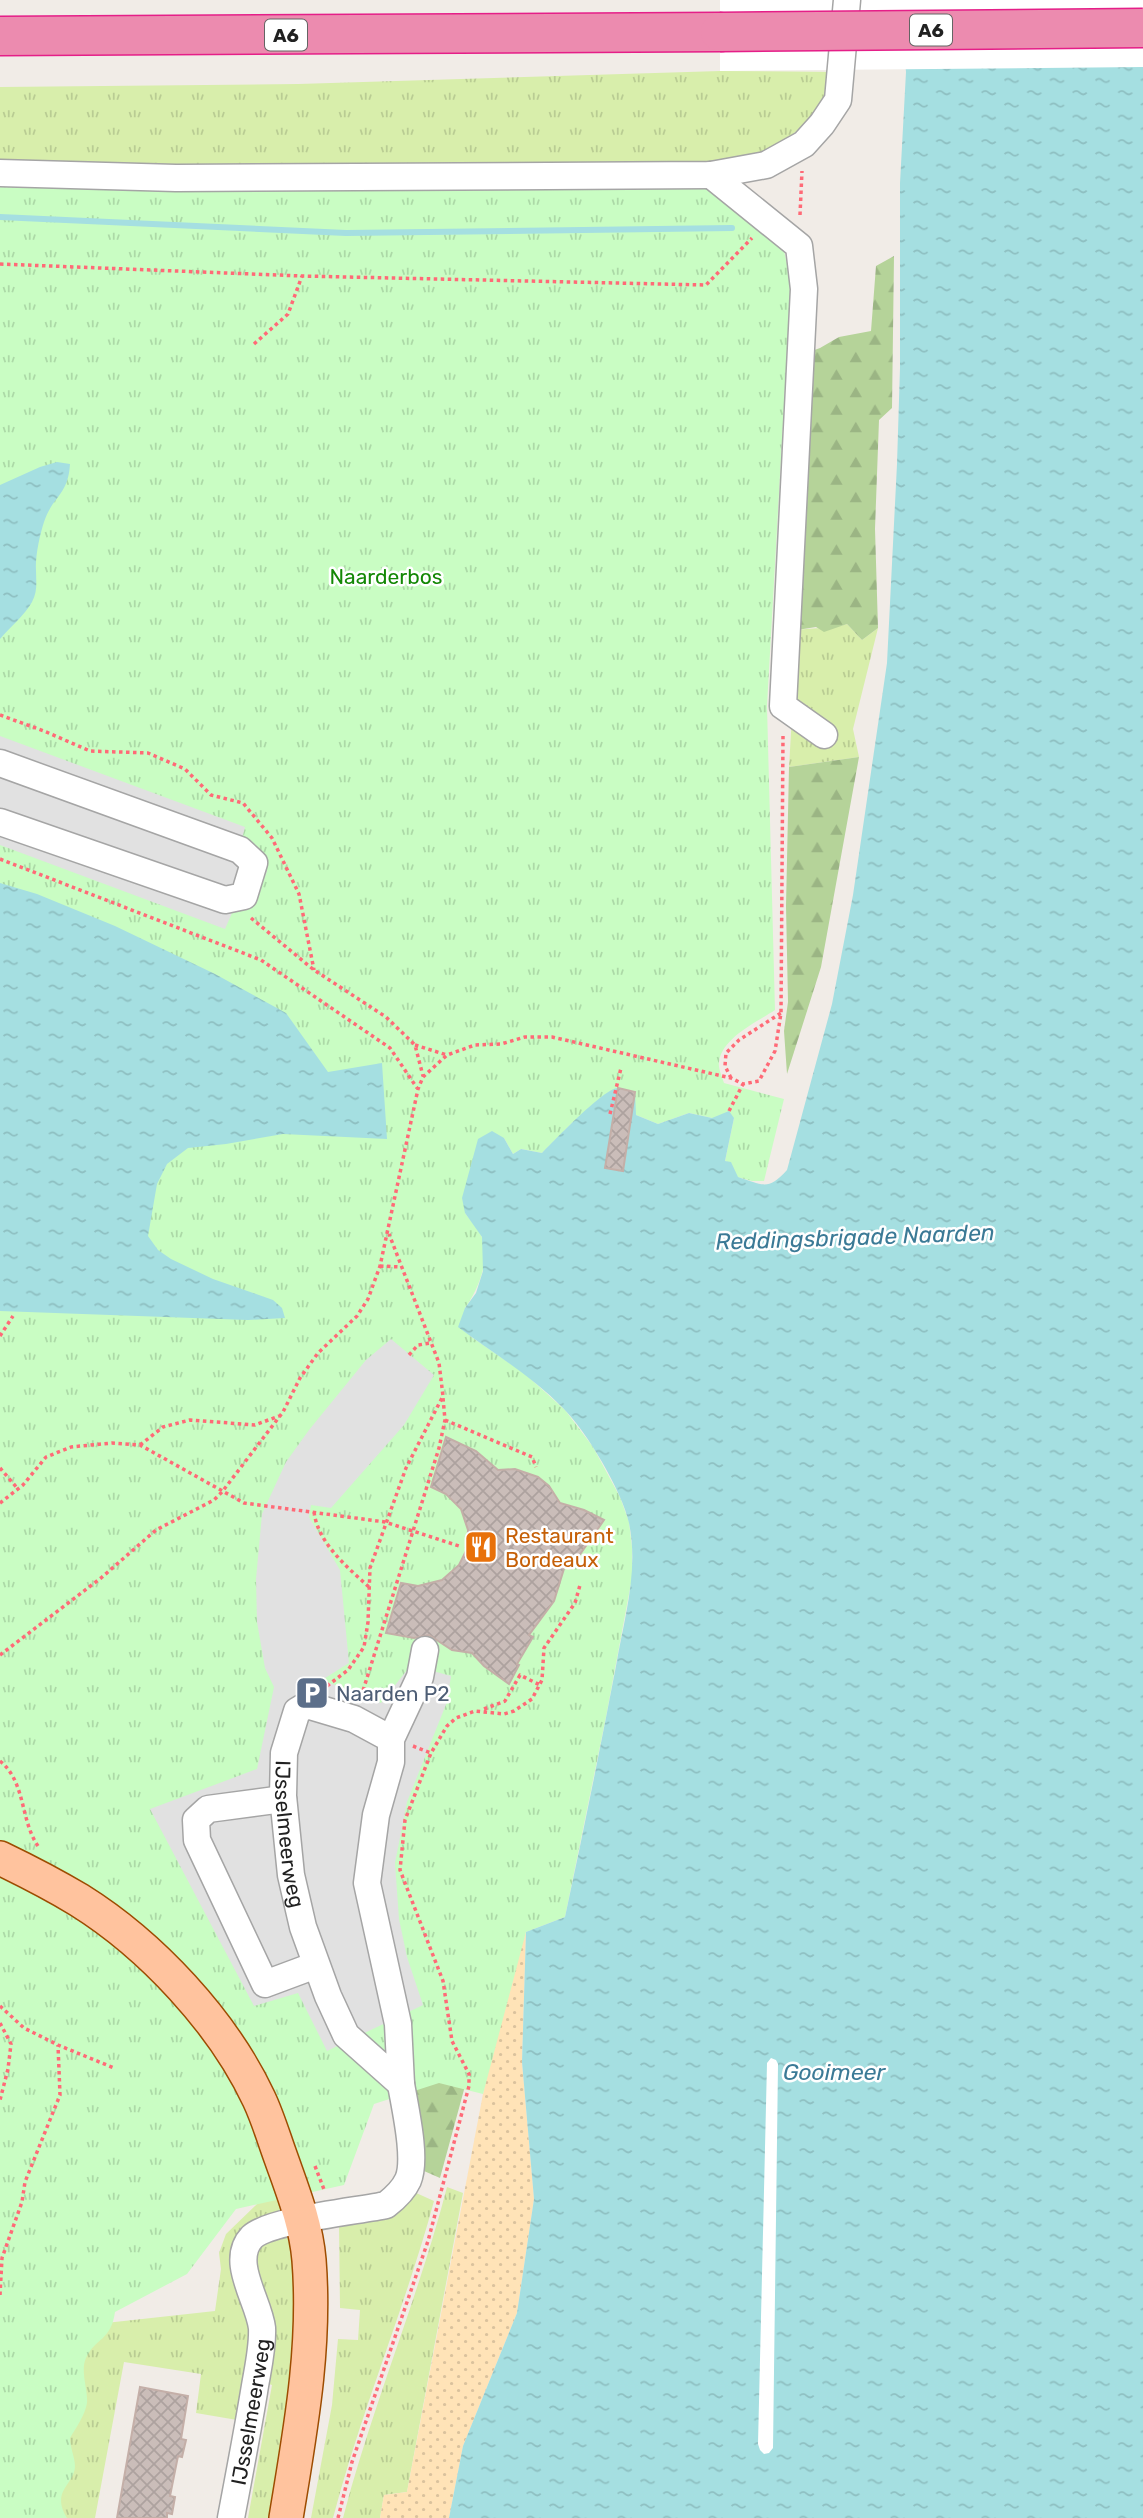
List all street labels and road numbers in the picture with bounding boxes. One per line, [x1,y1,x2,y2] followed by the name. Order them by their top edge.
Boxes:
[910,14,952,46] road number: A6
[265,20,307,50] road number: A6
[270,1760,311,1910] street label: IJsselmeerweg
[225,2337,275,2487] street label: IJsselmeerweg

